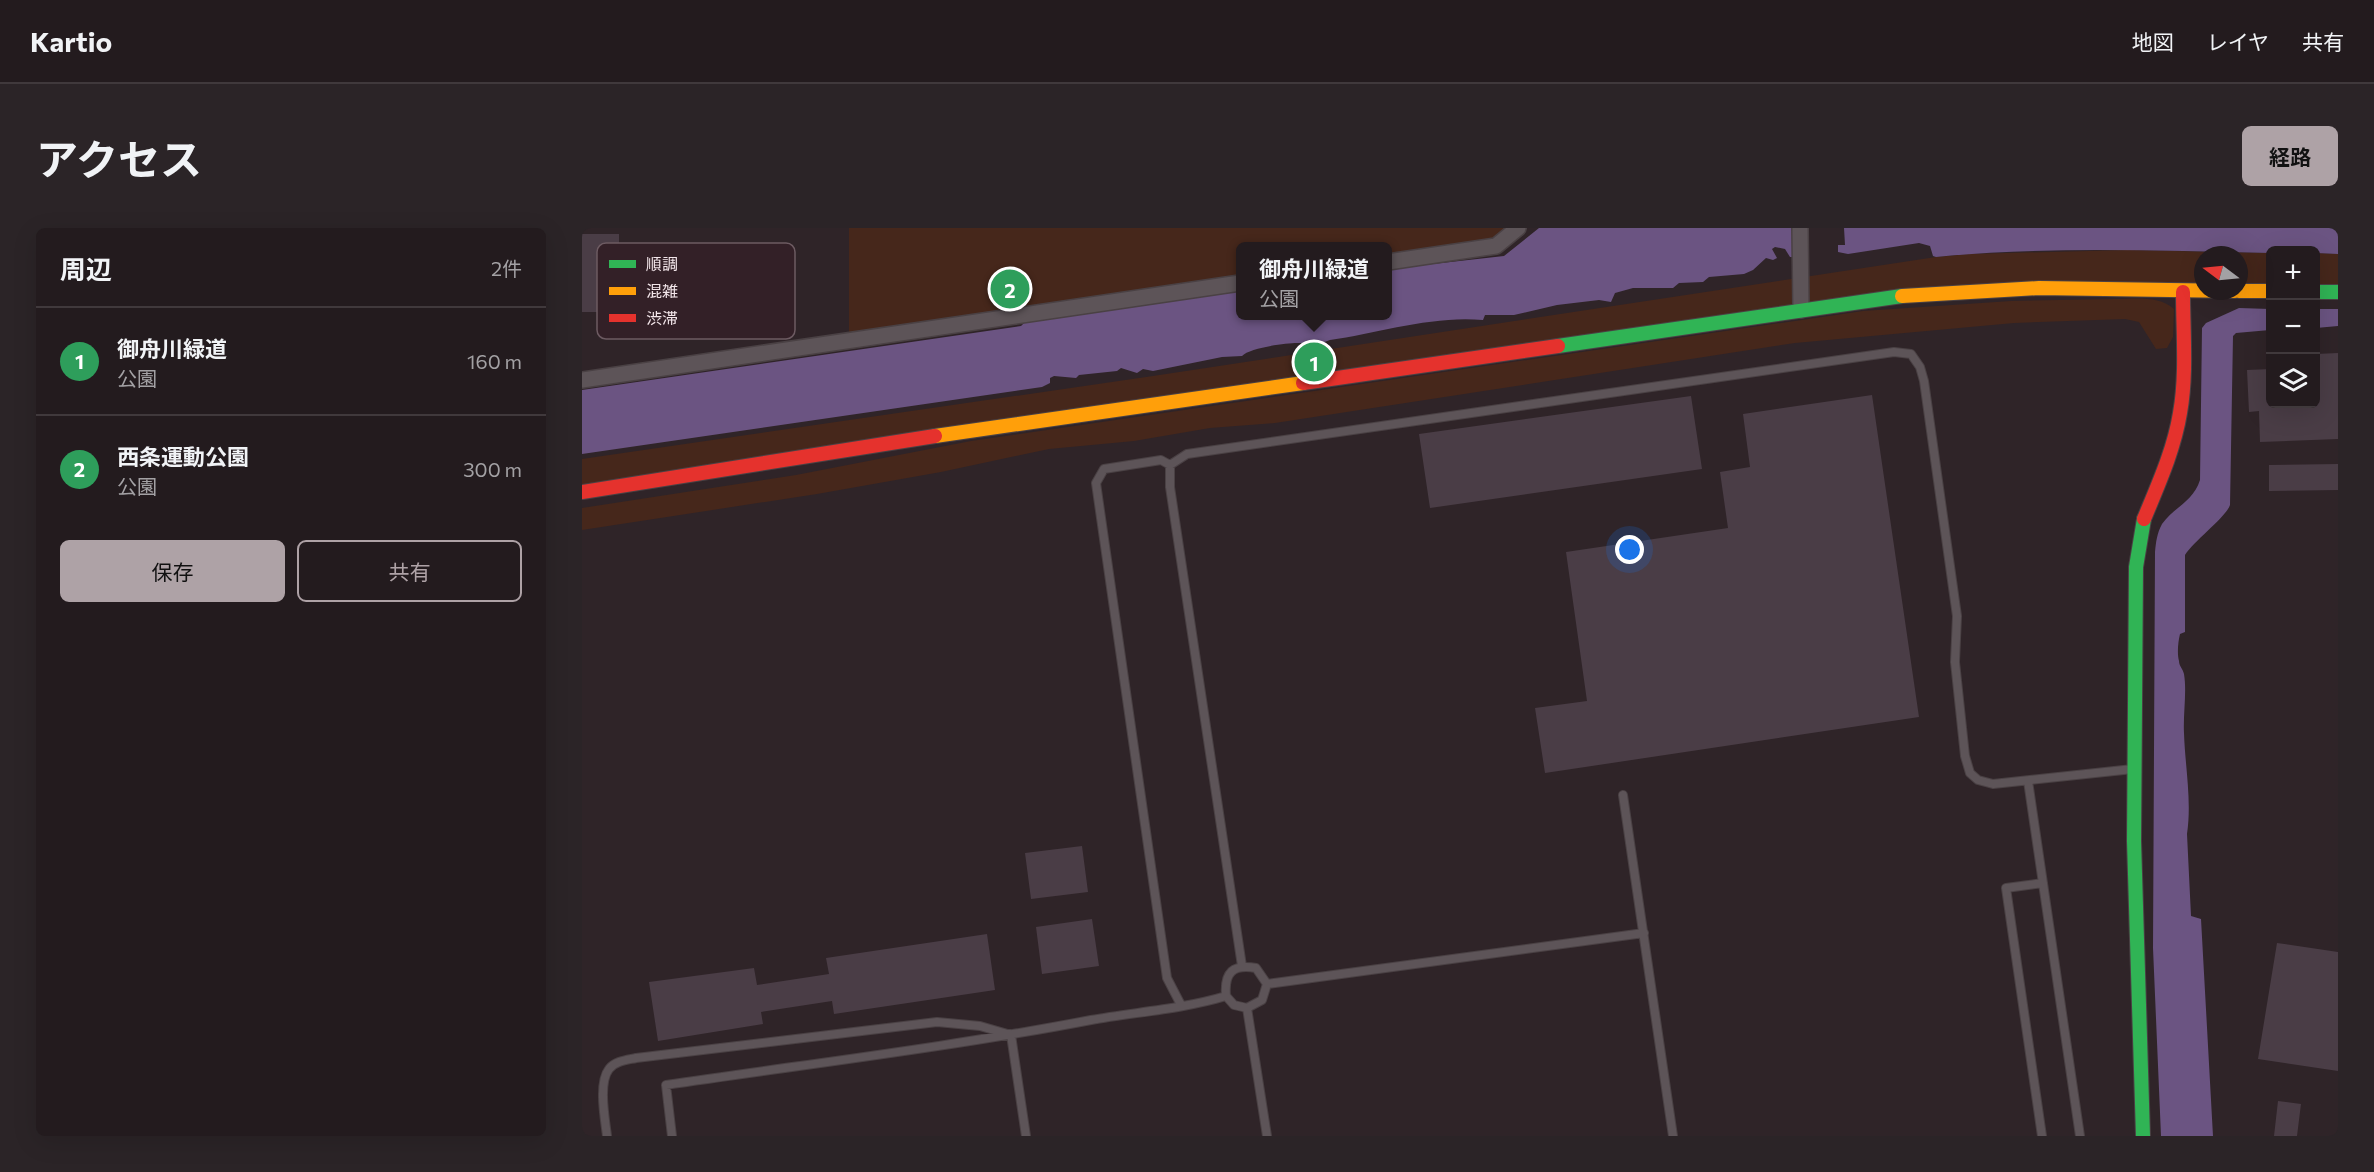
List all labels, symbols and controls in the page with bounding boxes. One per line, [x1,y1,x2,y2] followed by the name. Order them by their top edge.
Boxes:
[30,24,112,58] text: Kartio
[2132,29,2174,54] text: 地図
[2207,29,2269,54] text: レイヤ
[2302,29,2344,54] text: 共有
[2242,126,2338,186] button: 経路
[36,132,202,184] text: アクセス
[1236,242,1392,320] popup
[597,243,795,339] legend
[2194,246,2248,300] north arrow
[2266,246,2320,408] map controls
[2266,246,2320,300] button: +
[60,253,112,284] text: 周辺
[646,254,678,273] text: 順調
[1259,255,1369,282] text: 御舟川緑道
[491,256,522,280] text: 2件
[990,266,1030,312] pin: 2
[646,281,678,300] text: 混雑
[1259,286,1299,310] text: 公園
[2266,300,2320,354] button: −
[646,308,678,327] text: 渋滞
[117,335,227,362] text: 御舟川緑道
[1294,340,1334,384] pin: 1
[75,349,84,373] text: 1
[467,349,522,373] text: 160 m
[2266,354,2320,408] button: layers
[117,366,157,390] text: 公園
[117,443,249,470] text: 西条運動公園
[74,457,85,481] text: 2
[463,457,522,481] text: 300 m
[117,474,157,498] text: 公園
[1615,535,1644,564] your location
[60,540,285,602] button: 保存
[297,540,522,602] button: 共有

